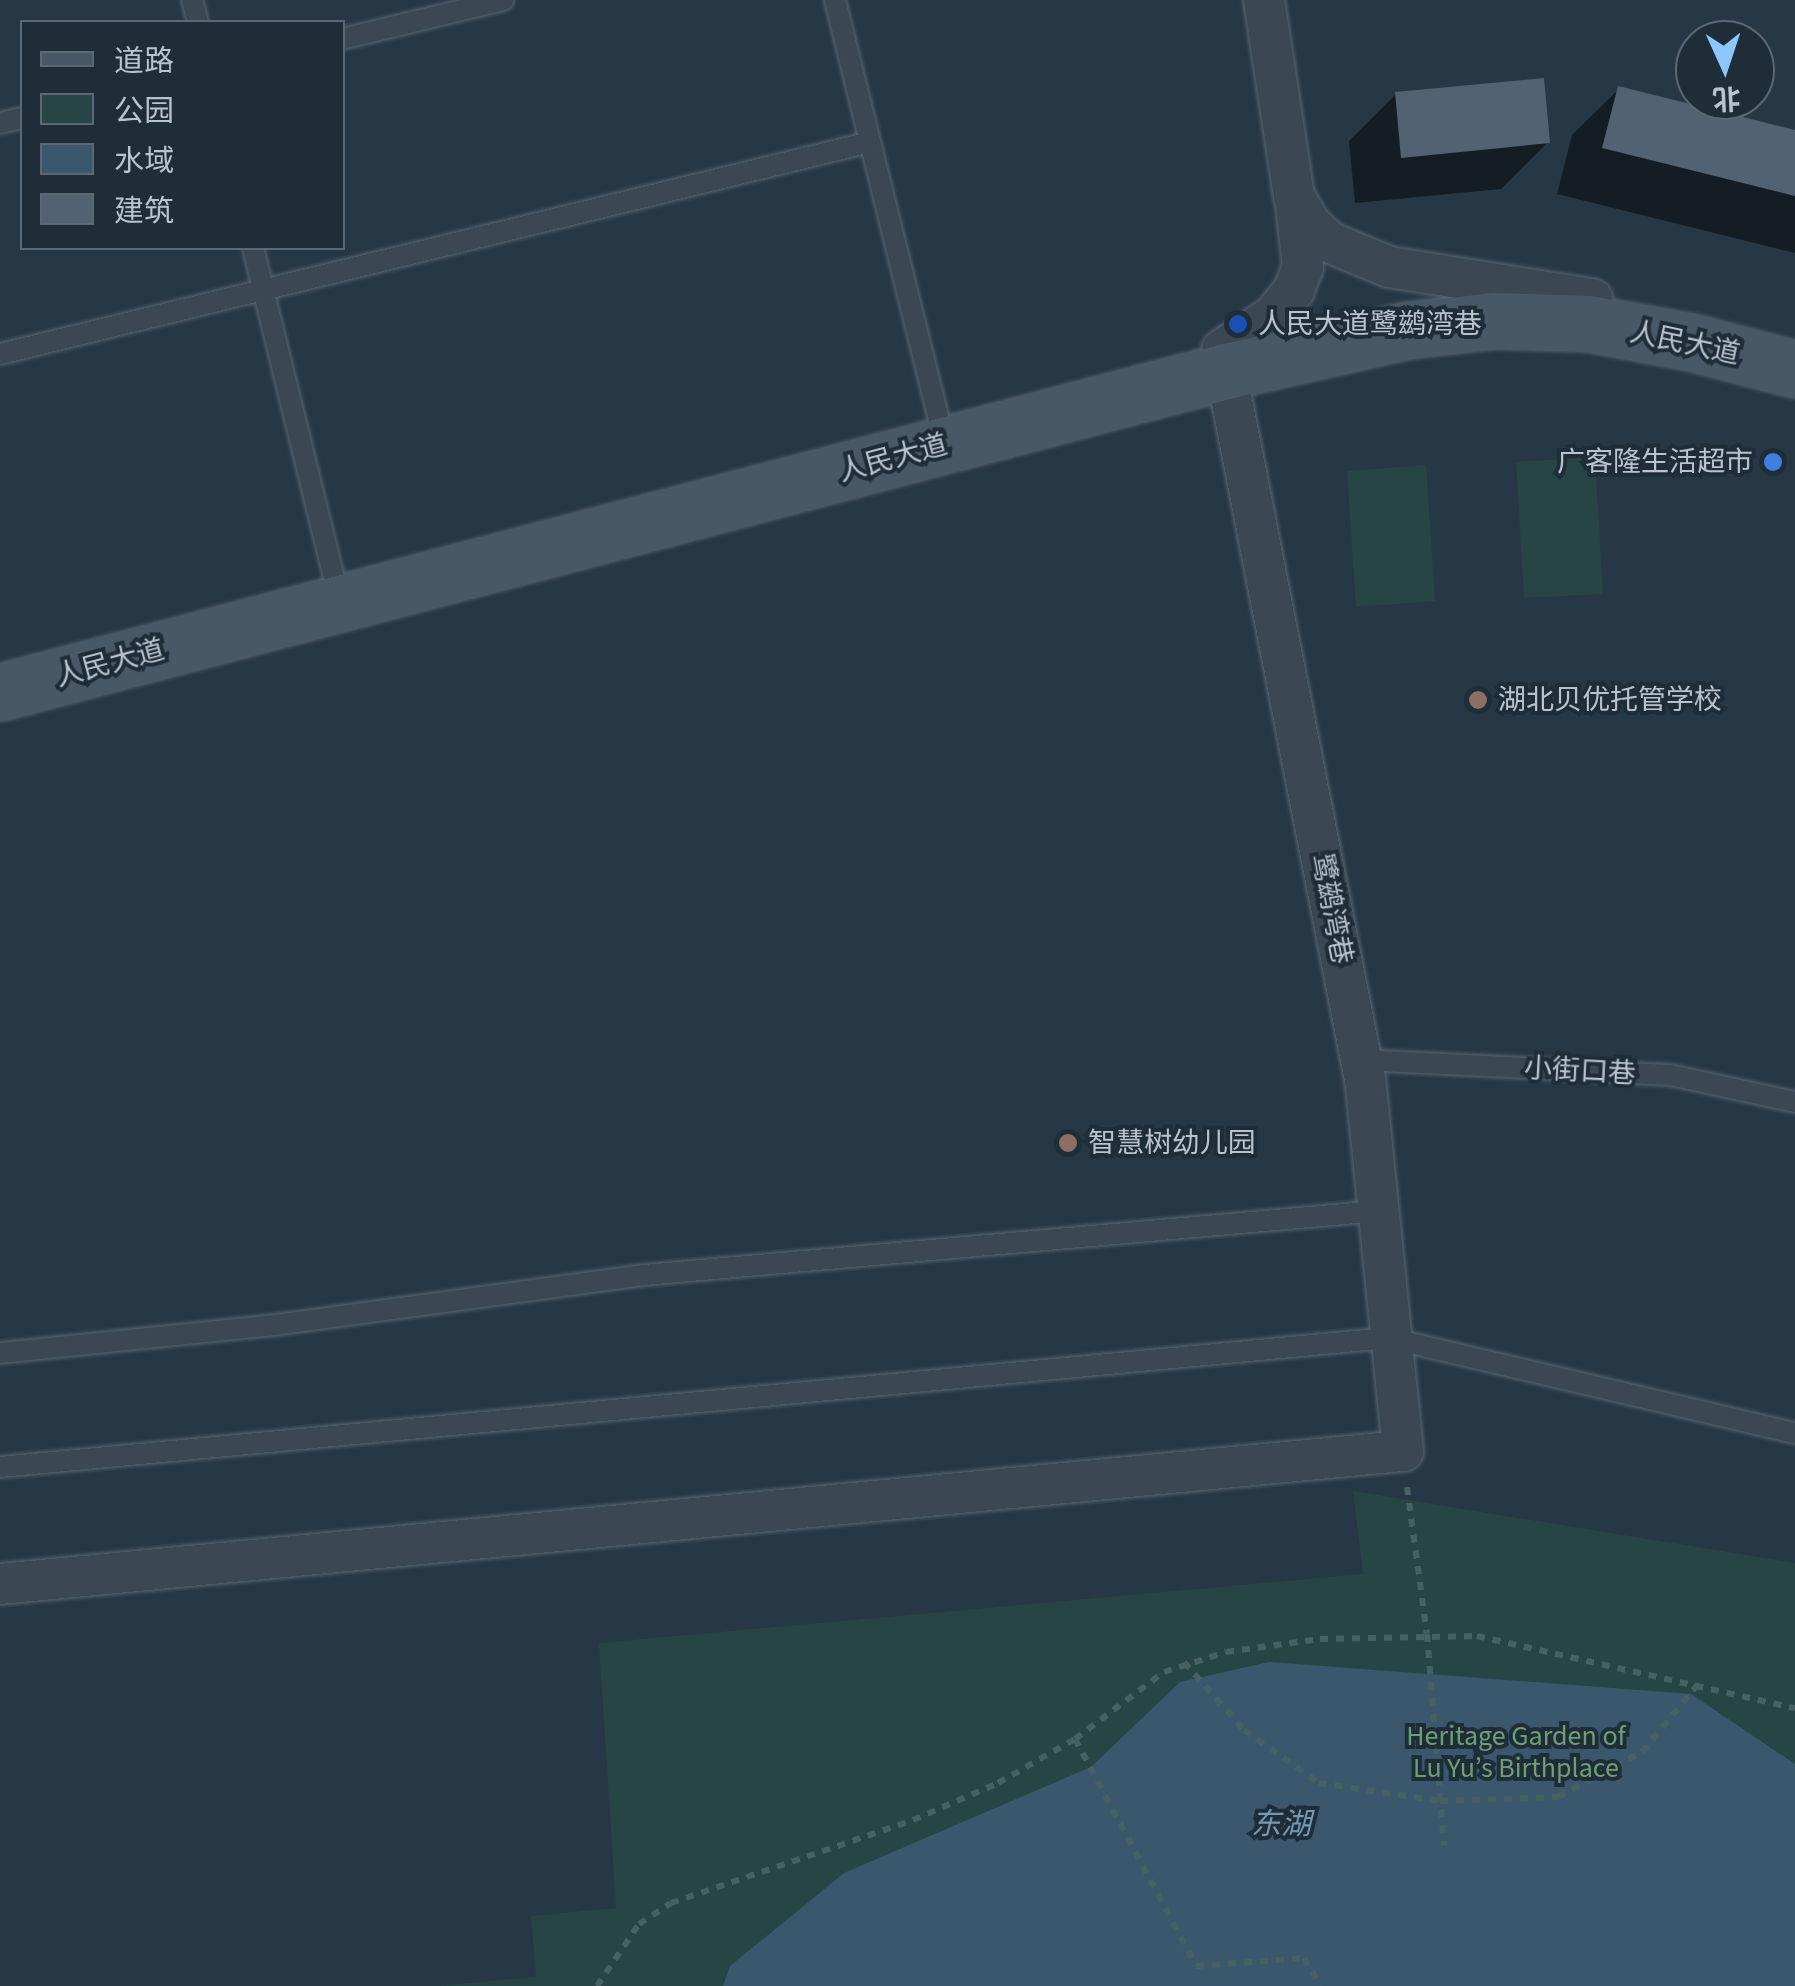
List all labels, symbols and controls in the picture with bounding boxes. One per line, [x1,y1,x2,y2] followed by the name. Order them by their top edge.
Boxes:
[20,20,345,250] legend
[1675,20,1775,120] north arrow
[114,40,174,83] text: 道路
[1711,77,1742,119] text: 北
[114,90,174,133] text: 公园
[114,140,174,183] text: 水域
[114,190,174,233] text: 建筑
[1258,307,1482,341] place label: 人民大道鹭鹚湾巷
[1227,313,1249,335] marker: 人民大道鹭鹚湾巷
[1627,315,1743,371] street label: 人民大道
[835,427,951,489] street label: 人民大道
[1557,445,1753,479] place label: 广客隆生活超市
[1762,451,1784,473] marker: 广客隆生活超市
[52,632,168,694] street label: 人民大道
[1498,683,1722,717] place label: 湖北贝优托管学校
[1467,689,1489,711] marker: 湖北贝优托管学校
[1305,851,1359,967] street label: 鹭鹚湾巷
[1523,1051,1637,1091] street label: 小街口巷
[1088,1126,1256,1160] place label: 智慧树幼儿园
[1057,1132,1079,1154] marker: 智慧树幼儿园
[1406,1719,1626,1785] park label: Heritage Garden of Lu Yu’s Birthplace
[1251,1807,1311,1843] water label: 东湖

